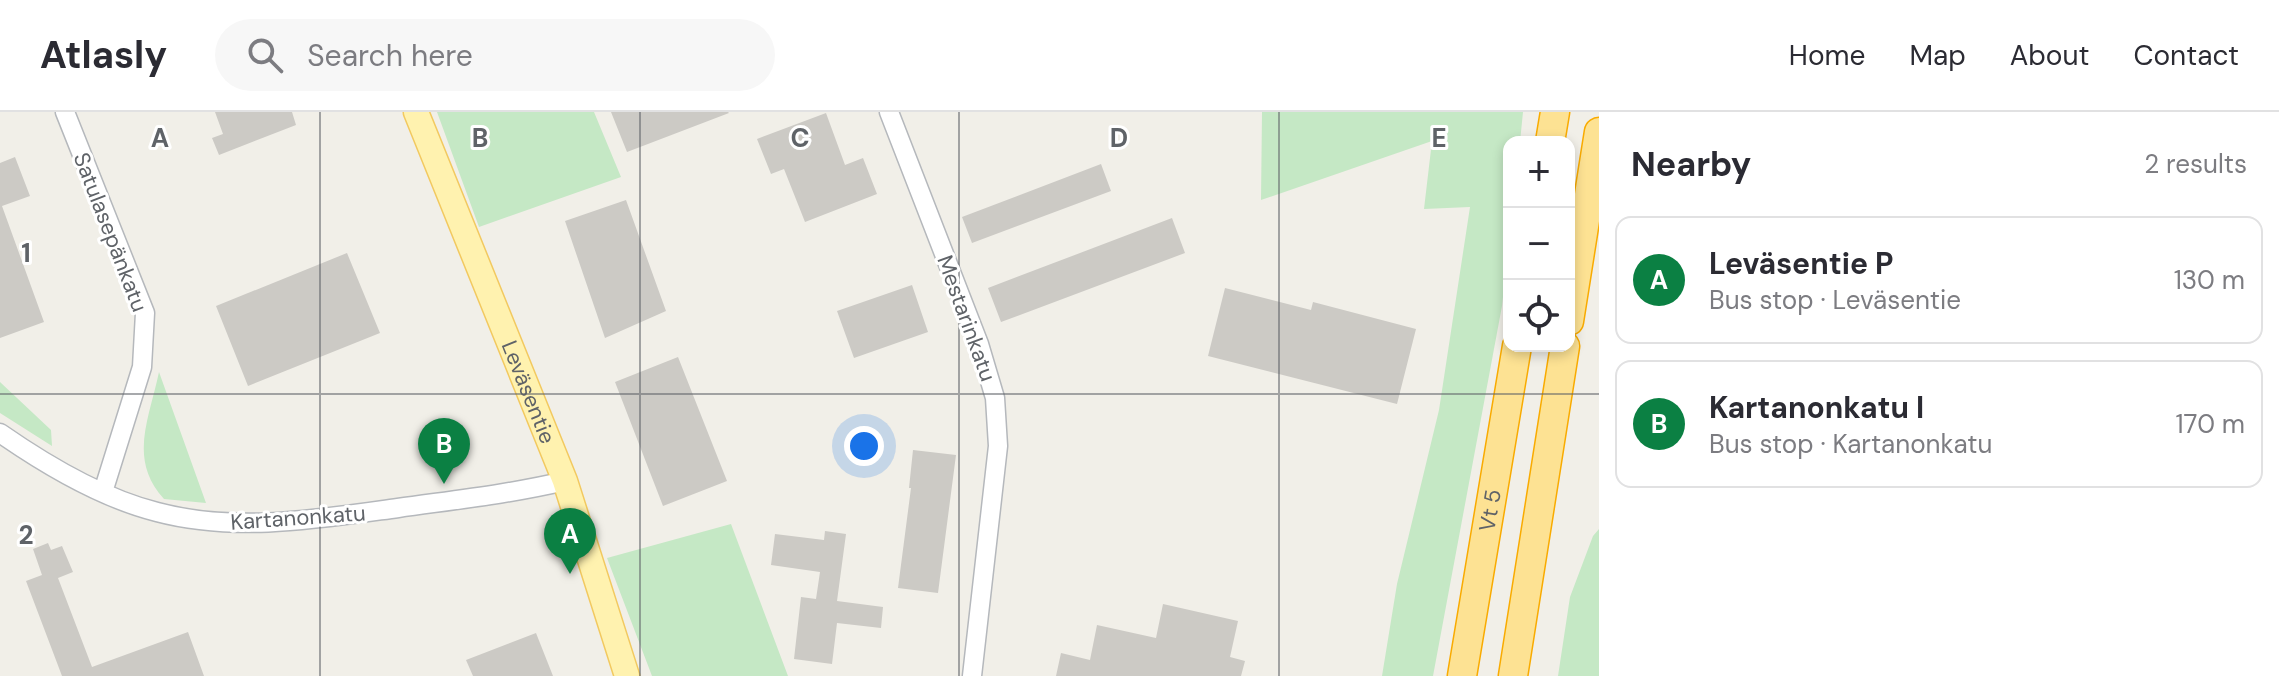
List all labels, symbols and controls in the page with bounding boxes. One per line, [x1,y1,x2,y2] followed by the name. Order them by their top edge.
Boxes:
[215,19,775,91] search box
[40,30,167,80] text: Atlasly
[243,33,287,77] icon: search
[307,36,473,75] text: Search here
[1789,37,1865,74] text: Home
[1909,37,1966,74] text: Map
[2010,37,2089,74] text: About
[2133,37,2239,74] text: Contact
[151,121,169,155] text: A
[472,121,488,155] text: B
[790,121,810,155] text: C
[1110,121,1128,155] text: D
[1431,121,1447,155] text: E
[1503,136,1575,352] map controls
[1503,136,1575,208] button: +
[1631,142,1751,187] text: Nearby
[2144,147,2247,181] text: 2 results
[67,148,154,316] street label: Satulasepänkatu
[1503,208,1575,280] button: −
[21,236,31,270] text: 1
[1709,244,1893,283] text: Leväsentie P
[930,251,1003,385] street label: Mestarinkatu
[1650,263,1668,297] text: A
[2174,263,2245,297] text: 130 m
[1503,280,1575,352] button: locate
[1709,283,1961,317] text: Bus stop · Leväsentie
[495,336,562,448] street label: Leväsentie
[1709,388,1924,427] text: Kartanonkatu I
[1651,407,1667,441] text: B
[2176,407,2245,441] text: 170 m
[418,418,470,484] pin: B
[844,426,884,466] your location
[1709,427,1992,461] text: Bus stop · Kartanonkatu
[1472,487,1508,534] street label: Vt 5
[230,498,367,537] street label: Kartanonkatu
[544,508,596,574] pin: A
[18,518,34,552] text: 2

